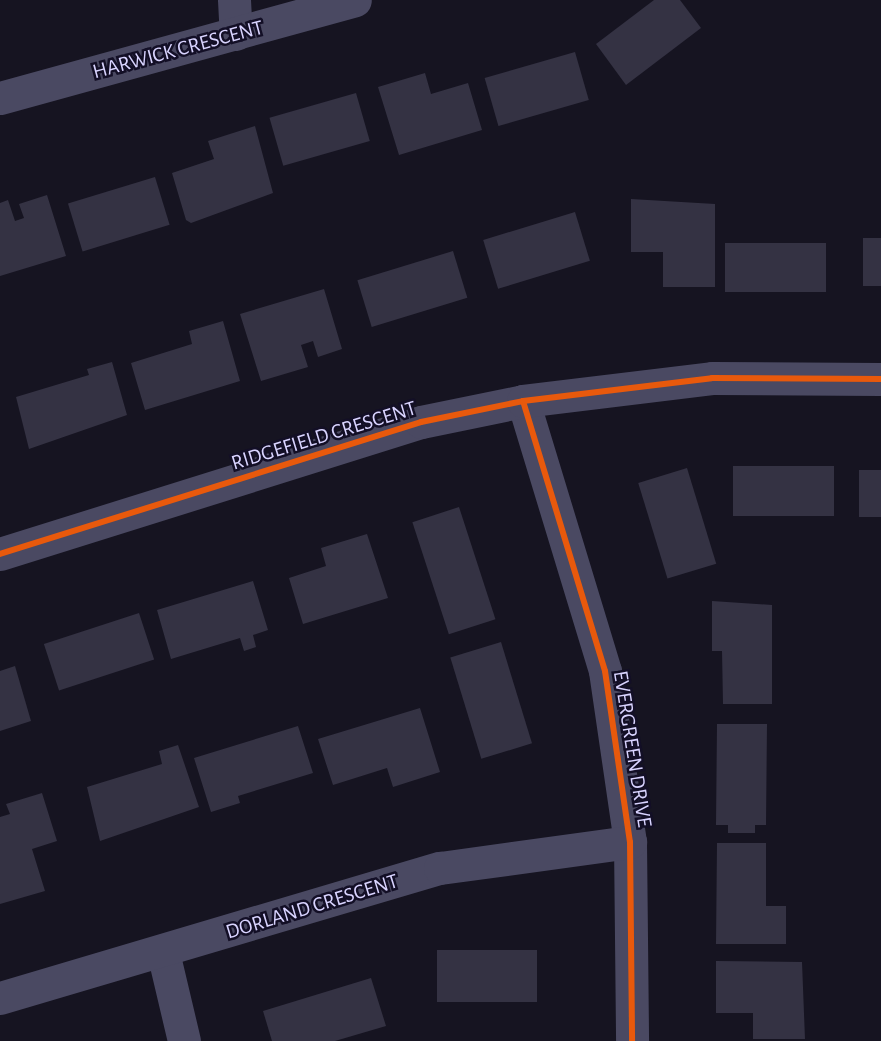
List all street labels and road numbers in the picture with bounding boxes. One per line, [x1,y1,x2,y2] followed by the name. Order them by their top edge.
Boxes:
[90,15,266,85] street label: HARWICK CRESCENT
[228,396,420,476] street label: RIDGEFIELD CRESCENT
[607,669,657,829] street label: EVERGREEN DRIVE
[223,869,401,945] street label: DORLAND CRESCENT

